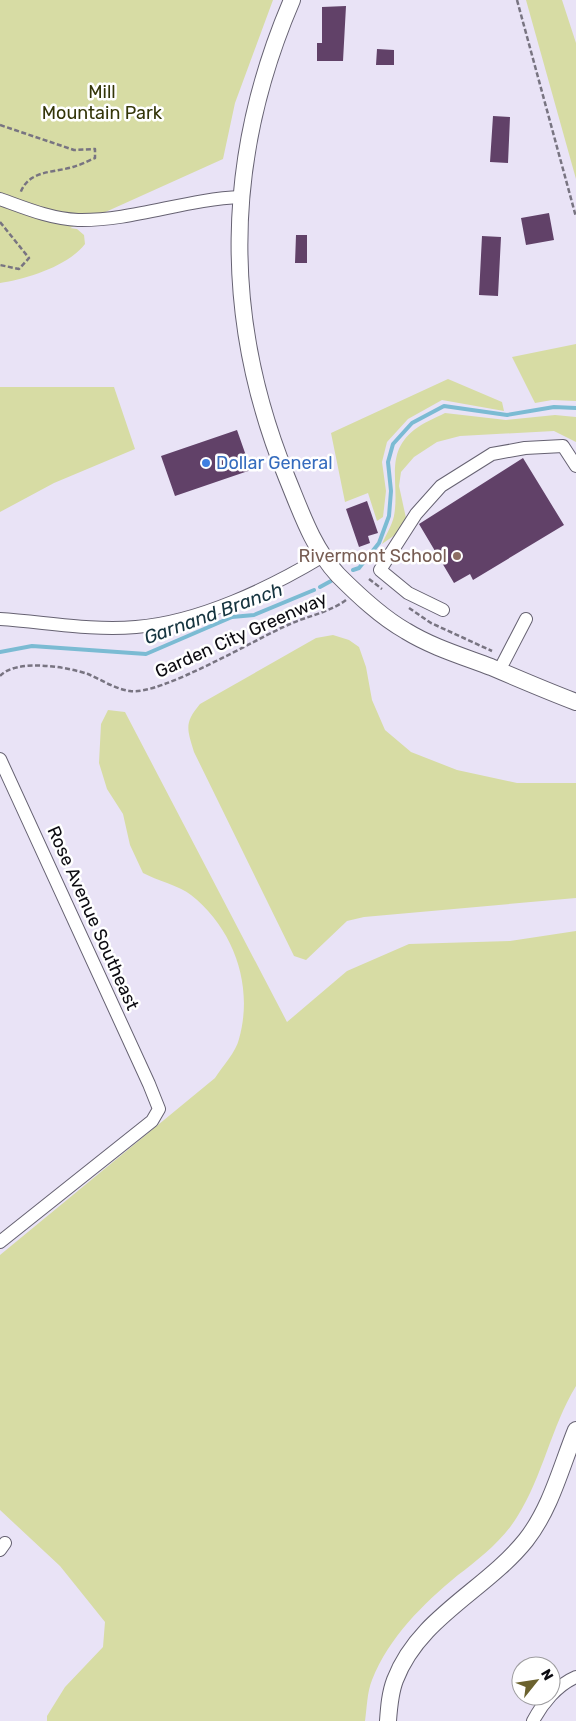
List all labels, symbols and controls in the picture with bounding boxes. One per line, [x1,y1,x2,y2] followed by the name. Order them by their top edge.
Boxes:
[42,81,163,124] park label: Mill Mountain Park
[216,452,333,474] place label: Dollar General
[200,457,212,469] marker: Dollar General
[299,545,447,567] place label: Rivermont School
[451,550,463,562] marker: Rivermont School
[141,578,286,649] water label: Garnand Branch
[152,587,330,683] street label: Garden City Greenway
[42,823,144,1013] street label: Rose Avenue Southeast
[511,1656,561,1706] north arrow
[537,1666,557,1683] text: N

